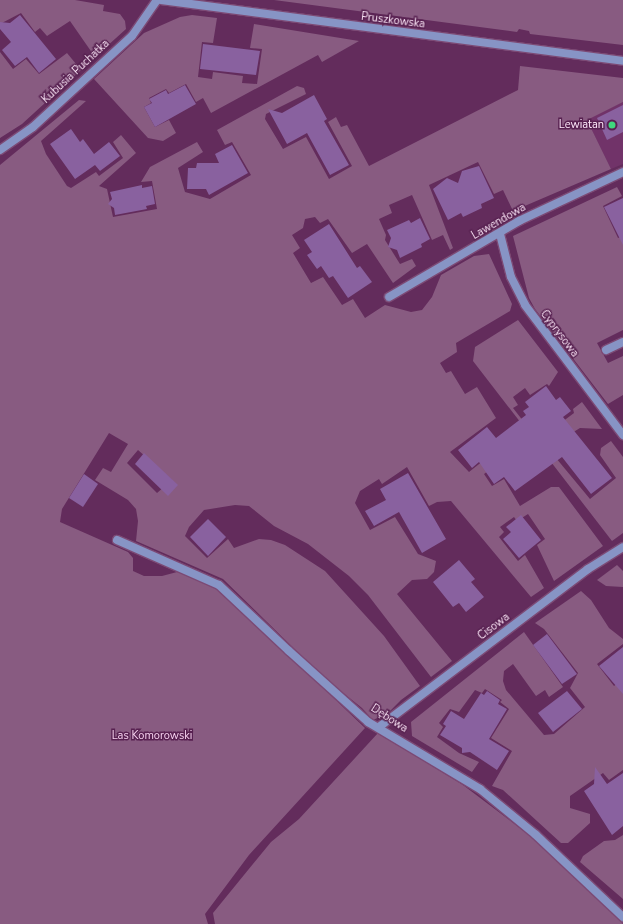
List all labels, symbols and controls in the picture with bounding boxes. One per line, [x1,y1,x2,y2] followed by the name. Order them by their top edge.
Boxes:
[360,11,426,31] street label: Pruszkowska
[40,37,112,107] street label: Kubusia Puchatka
[559,118,604,132] place label: Lewiatan
[607,120,617,130] marker: Lewiatan
[470,201,528,243] street label: Lawendowa
[537,308,581,360] street label: Cyprysowa
[476,611,512,643] street label: Cisowa
[368,702,410,736] street label: Dębowa
[112,729,192,743] park label: Las Komorowski

